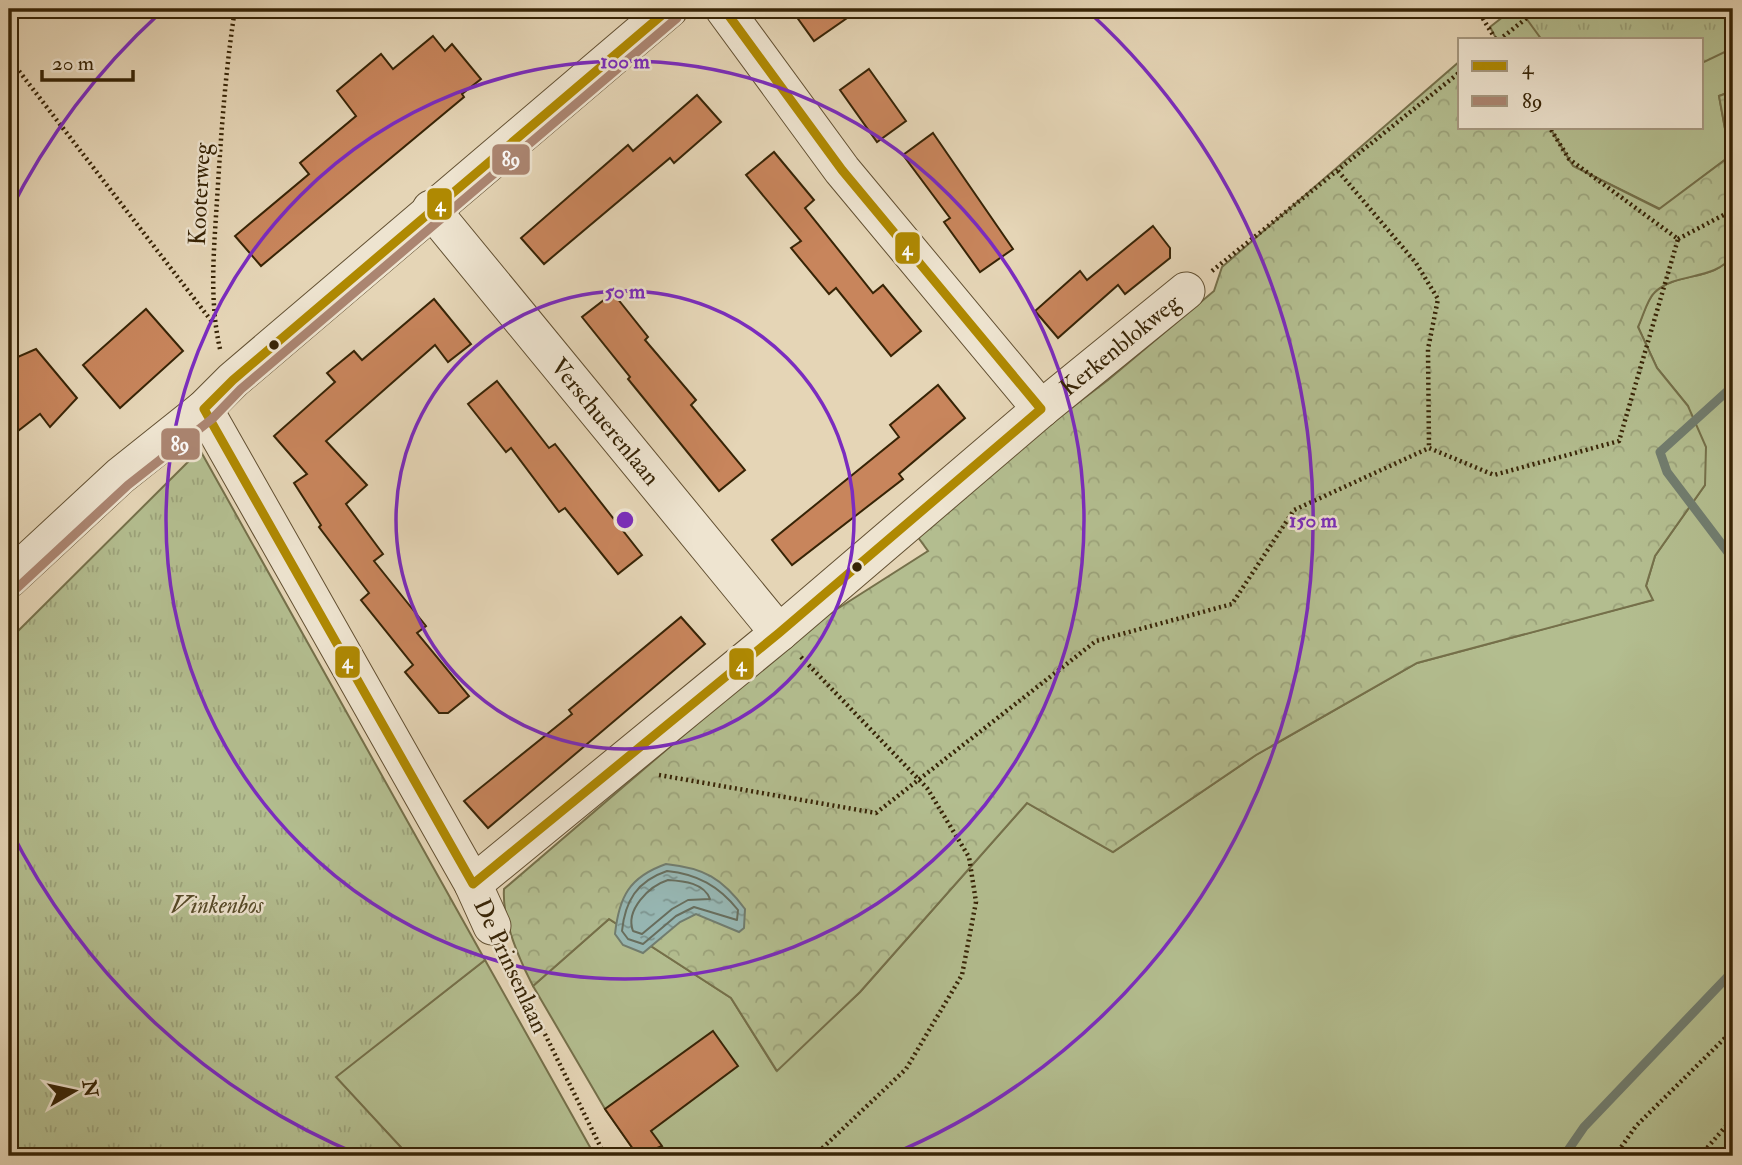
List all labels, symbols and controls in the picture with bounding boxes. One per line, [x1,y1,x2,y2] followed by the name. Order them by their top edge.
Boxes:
[42,38,133,82] scale bar
[1458,38,1704,130] legend
[600,48,651,75] text: 100 m
[52,50,94,77] text: 20 m
[1522,54,1535,81] text: 4
[1522,88,1543,115] text: 89
[182,141,218,246] street label: Kooterweg
[491,143,531,176] line badge: 89
[502,148,520,172] text: 89
[426,187,453,221] line badge: 4
[434,193,447,217] text: 4
[894,231,921,265] line badge: 4
[901,237,914,261] text: 4
[605,278,646,305] text: 50 m
[1053,286,1187,403] street label: Kerkenblokweg
[267,338,281,352] unlabelled marker
[544,351,667,492] street label: Verschuerenlaan
[160,427,201,461] line badge: 89
[171,433,189,457] text: 89
[1289,507,1338,534] text: 150 m
[613,508,637,532] centre of rings
[850,560,864,574] unlabelled marker
[334,645,361,679] line badge: 4
[728,647,755,681] line badge: 4
[341,650,354,674] text: 4
[735,653,748,677] text: 4
[171,890,264,921] park label: Vinkenbos
[466,894,556,1038] street label: De Prinsenlaan
[38,1056,108,1126] north arrow
[76,1077,103,1100] text: N

